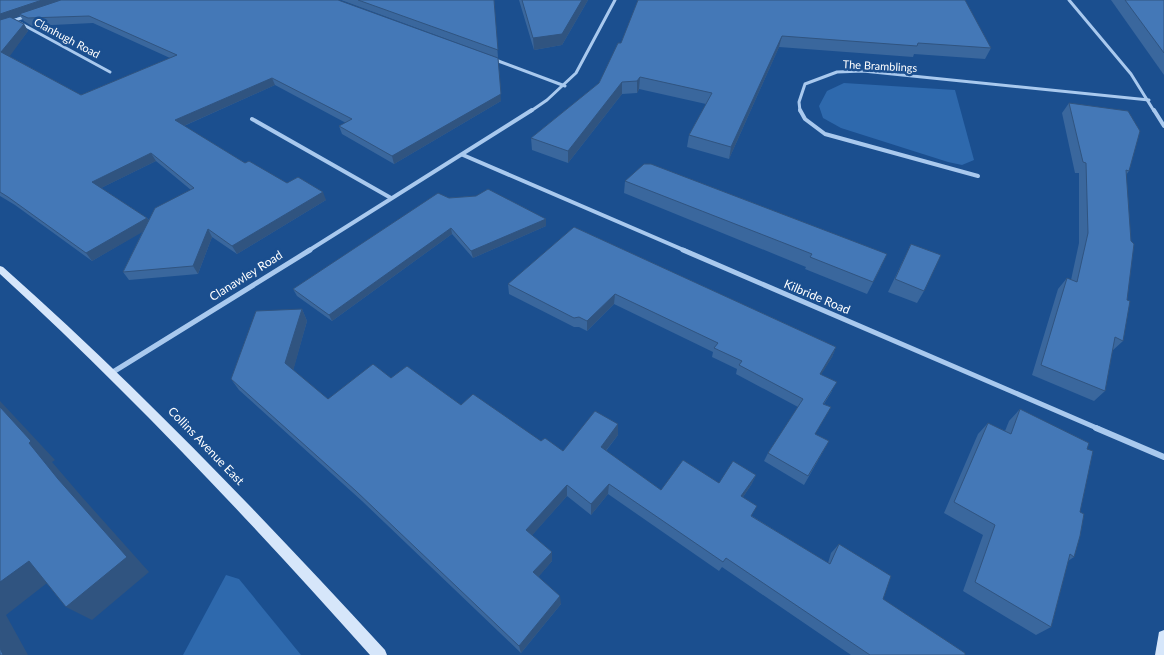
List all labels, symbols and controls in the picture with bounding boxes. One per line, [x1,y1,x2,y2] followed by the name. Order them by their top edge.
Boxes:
[32,15,102,60] street label: Clanhugh Road
[842,57,918,74] street label: The Bramblings
[206,247,285,304] street label: Clanawley Road
[782,276,853,317] street label: Kilbride Road
[165,403,248,488] street label: Collins Avenue East

